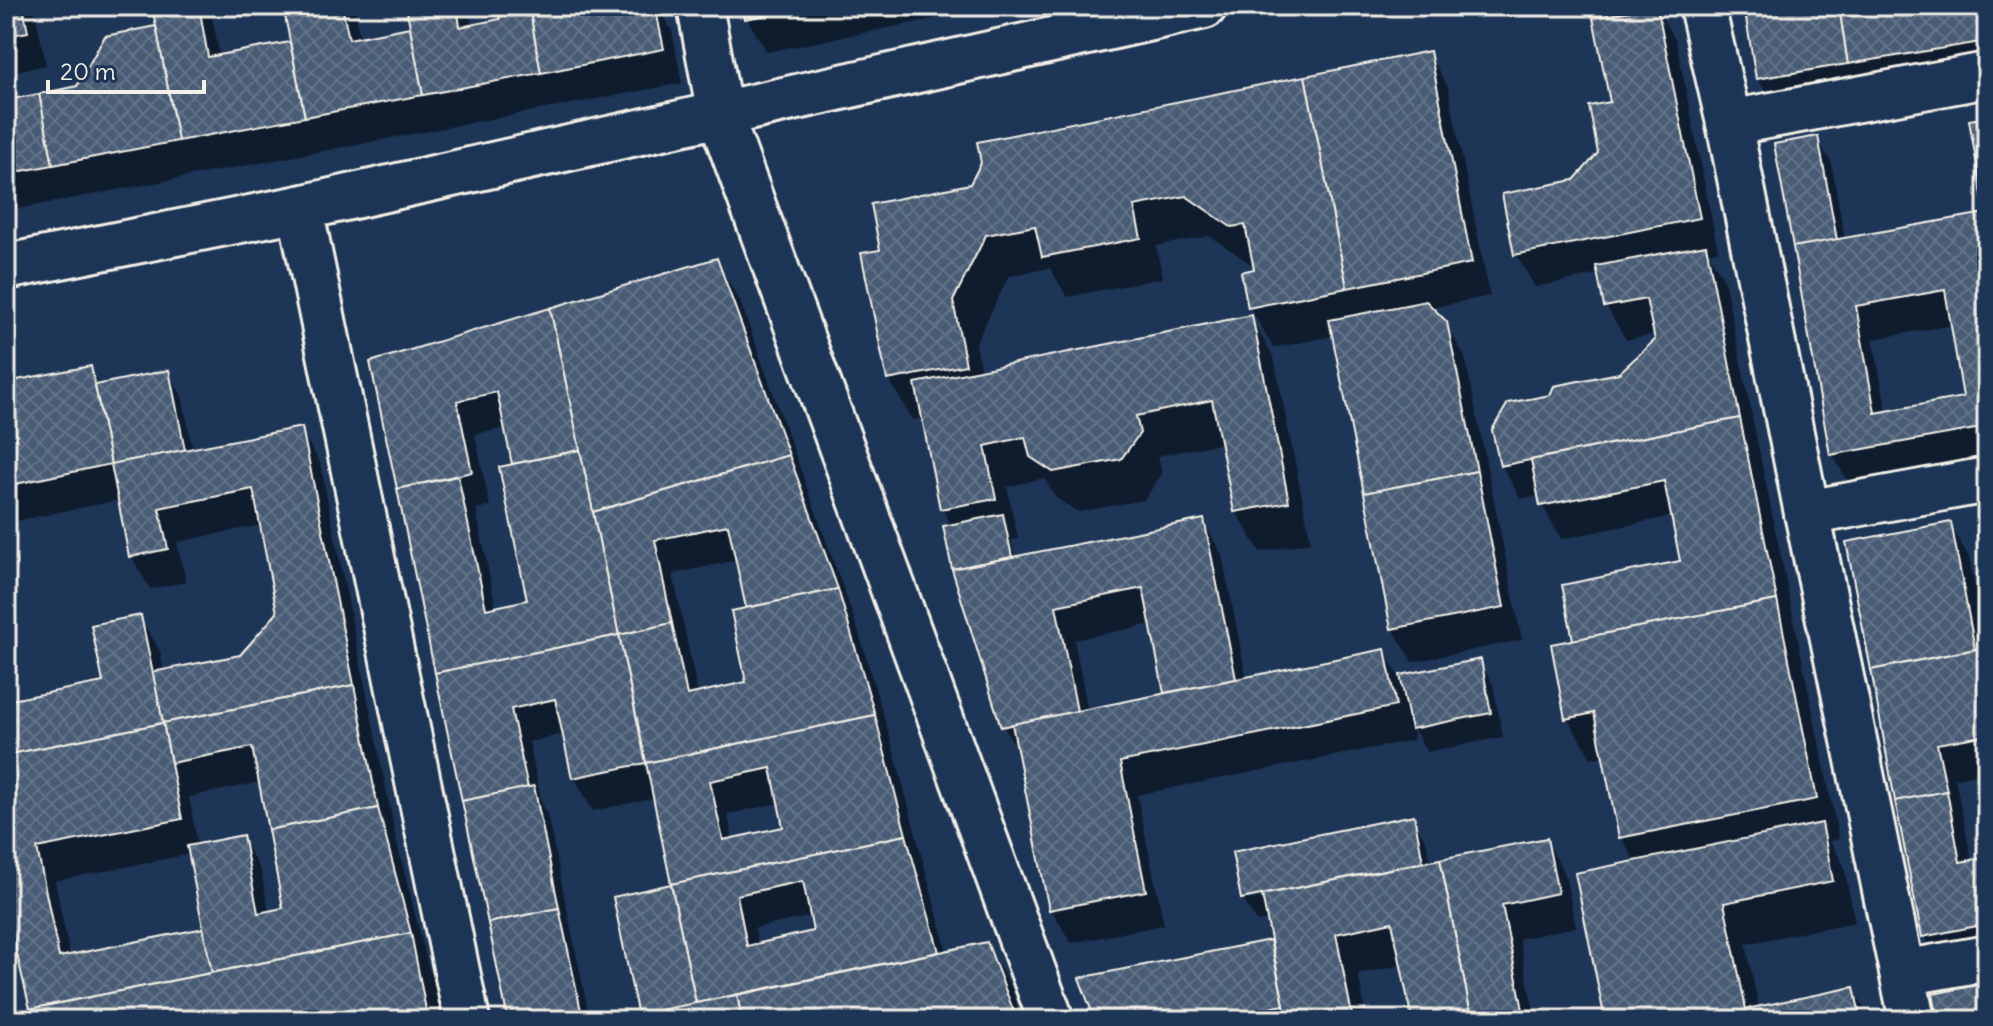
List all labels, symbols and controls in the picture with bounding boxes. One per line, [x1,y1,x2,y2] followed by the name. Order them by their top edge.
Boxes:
[48,44,204,94] scale bar
[60,56,116,86] text: 20 m

